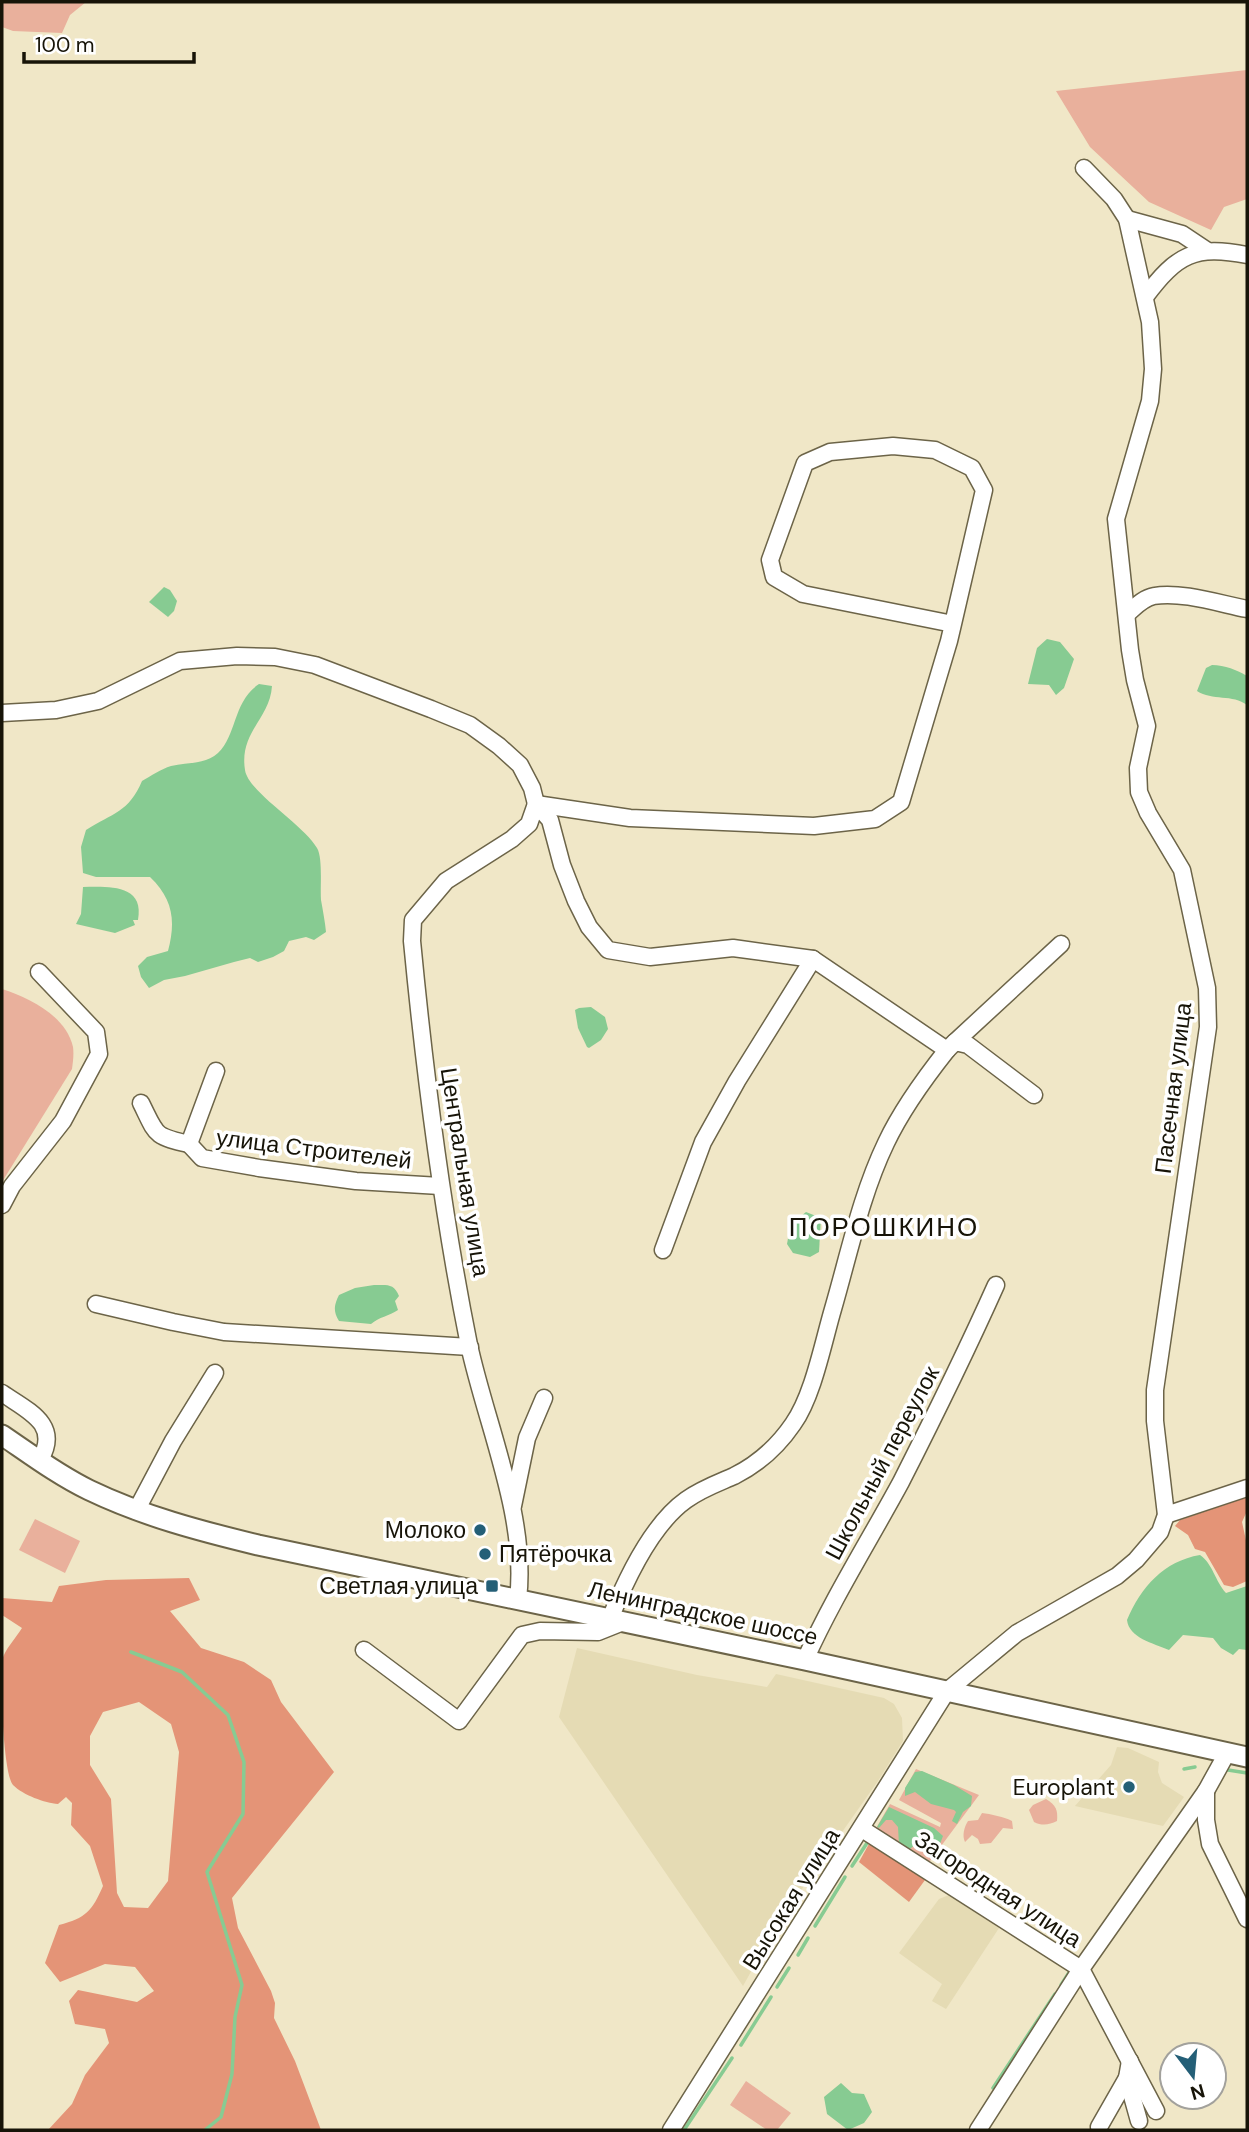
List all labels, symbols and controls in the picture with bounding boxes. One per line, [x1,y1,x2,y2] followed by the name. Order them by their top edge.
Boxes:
[24,21,194,65] scale bar
[35,31,95,59] text: 100 m
[1148,1001,1198,1175] street label: Пасечная улица
[434,1065,496,1279] street label: Центральная улица
[215,1122,413,1176] street label: улица Строителей
[789,1210,979,1244] district label: ПОРОШКИНО
[818,1360,946,1565] street label: Школьный переулок
[385,1515,466,1545] place label: Молоко
[472,1522,488,1538] marker: Молоко
[499,1539,612,1569] place label: Пятёрочка
[477,1546,493,1562] marker: Пятёрочка
[319,1571,478,1601] place label: Светлая улица
[585,1574,821,1652] street label: Ленинградское шоссе
[484,1578,500,1594] marker: Светлая улица
[1013,1772,1115,1802] place label: Europlant
[1121,1779,1137,1795] marker: Europlant
[735,1822,847,1975] street label: Высокая улица
[909,1824,1087,1954] street label: Загородная улица
[1158,2041,1228,2111] north arrow
[1187,2078,1208,2106] text: N

